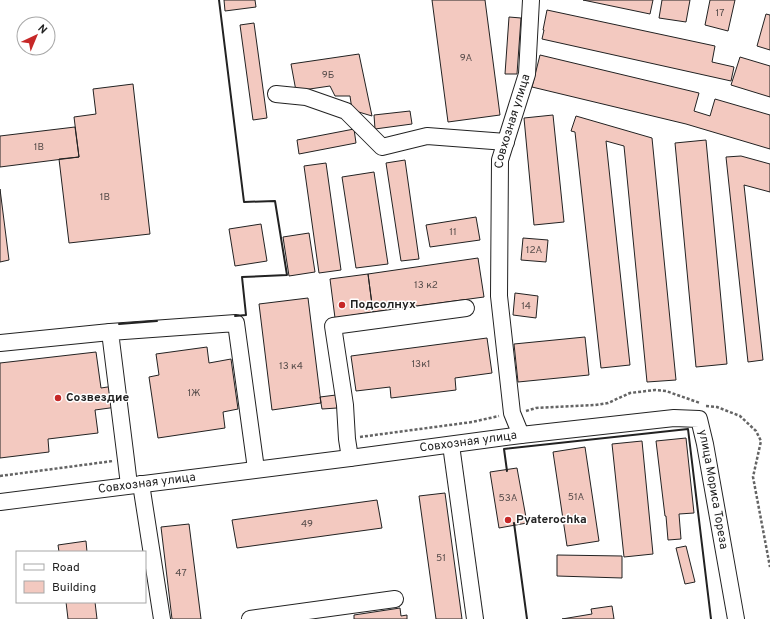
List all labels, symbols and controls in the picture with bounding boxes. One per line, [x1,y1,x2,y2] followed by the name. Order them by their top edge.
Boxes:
[716,7,724,20] house number: 17
[16,16,56,56] north arrow
[35,22,50,37] text: N
[460,52,472,65] house number: 9А
[322,69,334,82] house number: 9Б
[492,72,534,169] street label: Совхозная улица
[34,141,44,154] house number: 1В
[100,191,110,204] house number: 1В
[449,226,457,239] house number: 11
[526,244,543,257] house number: 12А
[414,279,438,292] house number: 13 к2
[350,297,416,313] place label: Подсолнух
[337,300,347,310] marker: Подсолнух
[521,300,531,313] house number: 14
[411,358,431,371] house number: 13к1
[279,360,303,373] house number: 13 к4
[188,387,201,400] house number: 1Ж
[66,390,129,406] place label: Созвездие
[53,393,63,403] marker: Созвездие
[418,428,518,457] street label: Совхозная улица
[694,428,731,551] street label: улица Мориса Тореза
[97,469,197,498] street label: Совхозная улица
[568,491,584,504] house number: 51А
[499,492,518,505] house number: 53А
[516,512,587,528] place label: Pyaterochka
[503,515,513,525] marker: Pyaterochka
[301,518,313,531] house number: 49
[16,551,146,603] legend
[436,552,446,565] house number: 51
[52,560,80,576] text: Road
[175,567,187,580] house number: 47
[52,580,96,596] text: Building

